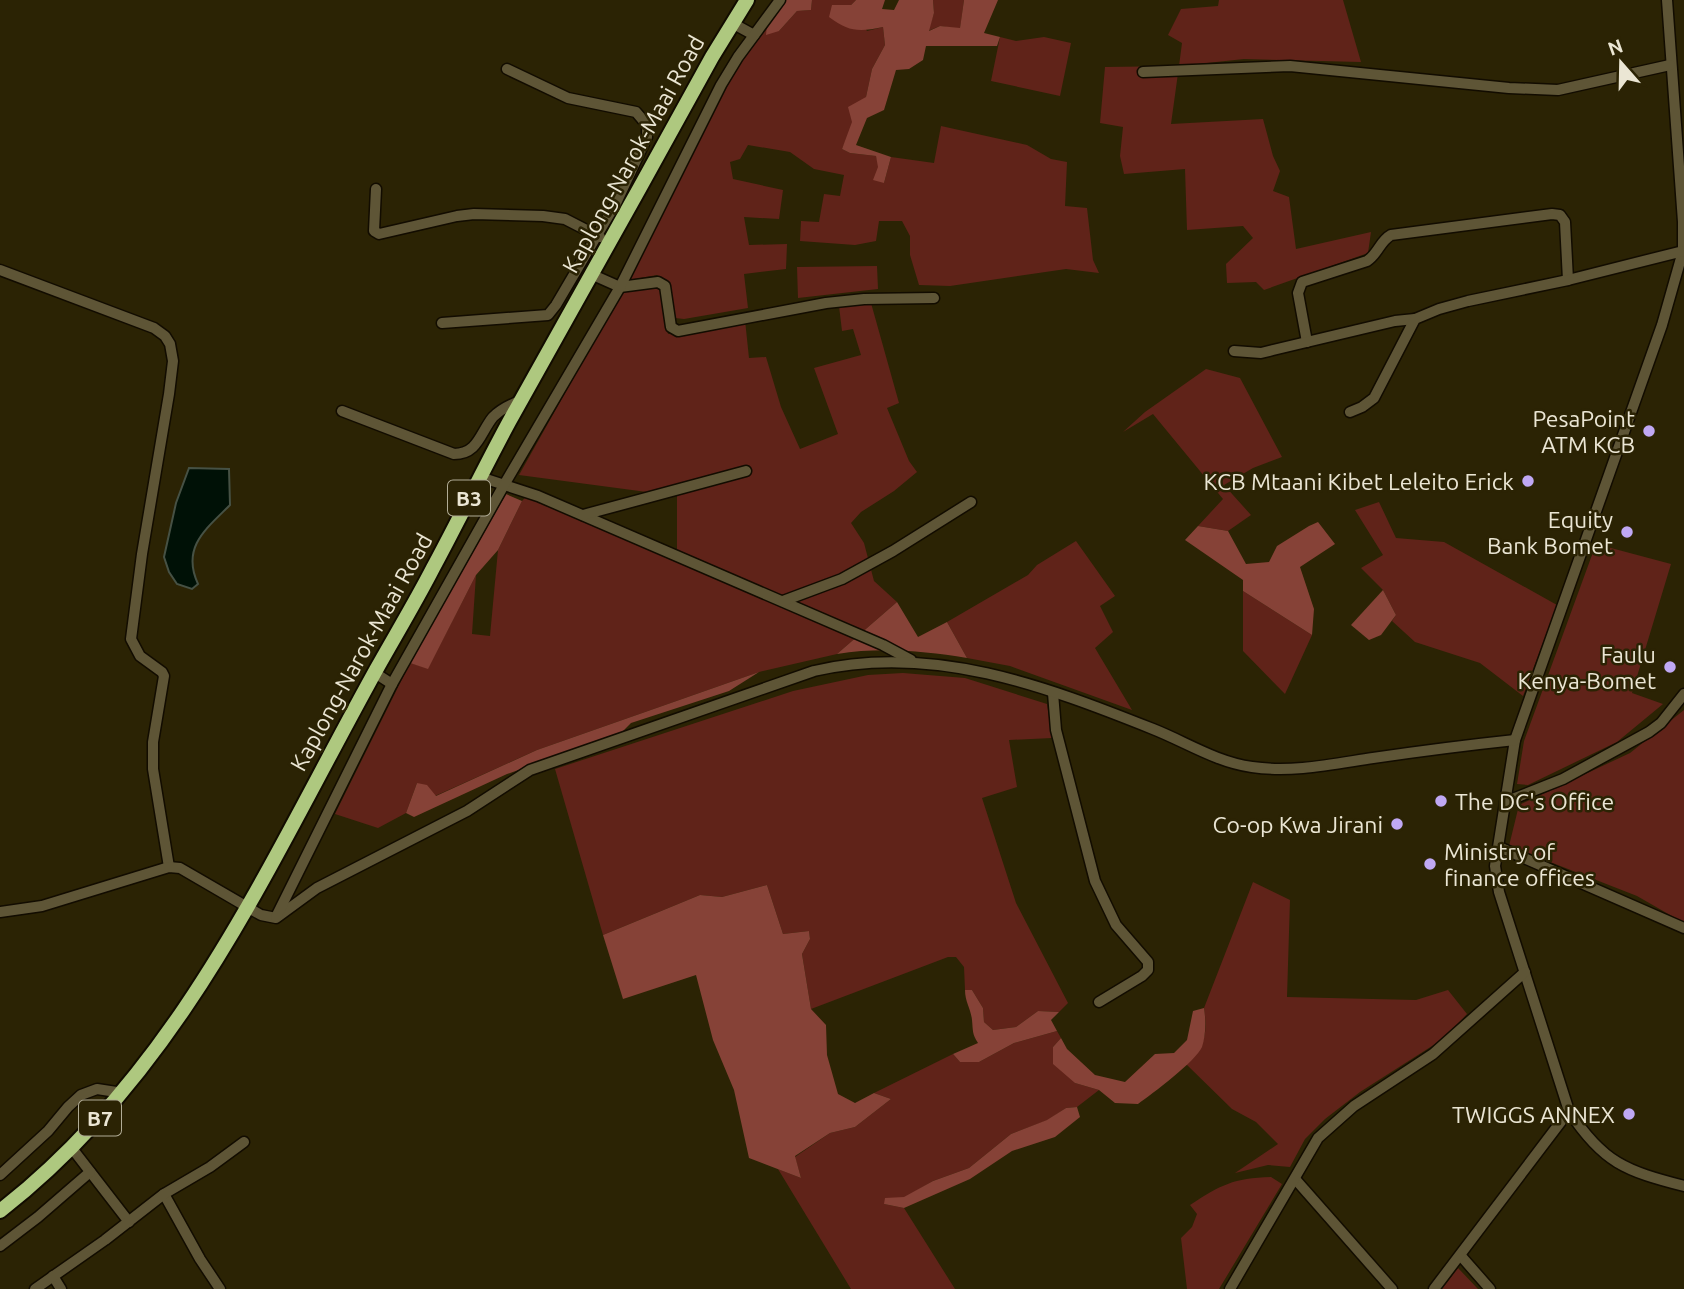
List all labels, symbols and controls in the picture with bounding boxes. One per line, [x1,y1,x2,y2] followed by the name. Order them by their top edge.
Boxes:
[1586,28,1656,98] north arrow
[557,31,709,277] street label: Kaplong-Narok-Maai Road
[1605,34,1626,60] text: N
[1532,406,1635,457] place label: PesaPoint ATM KCB
[1641,423,1657,439] marker: PesaPoint ATM KCB
[1204,469,1514,494] place label: KCB Mtaani Kibet Leleito Erick
[1520,473,1536,489] marker: KCB Mtaani Kibet Leleito Erick
[448,480,490,516] road number: B3
[1487,507,1613,558] place label: Equity Bank Bomet
[1619,524,1635,540] marker: Equity Bank Bomet
[285,529,437,775] street label: Kaplong-Narok-Maai Road
[1517,642,1656,693] place label: Faulu Kenya-Bomet
[1662,659,1678,675] marker: Faulu Kenya-Bomet
[1455,789,1614,814] place label: The DC's Office
[1433,793,1449,809] marker: The DC's Office
[1212,812,1383,837] place label: Co-op Kwa Jirani
[1389,816,1405,832] marker: Co-op Kwa Jirani
[1444,839,1595,890] place label: Ministry of finance offices
[1422,856,1438,872] marker: Ministry of finance offices
[79,1100,121,1136] road number: B7
[1452,1102,1615,1127] place label: TWIGGS ANNEX
[1621,1106,1637,1122] marker: TWIGGS ANNEX

